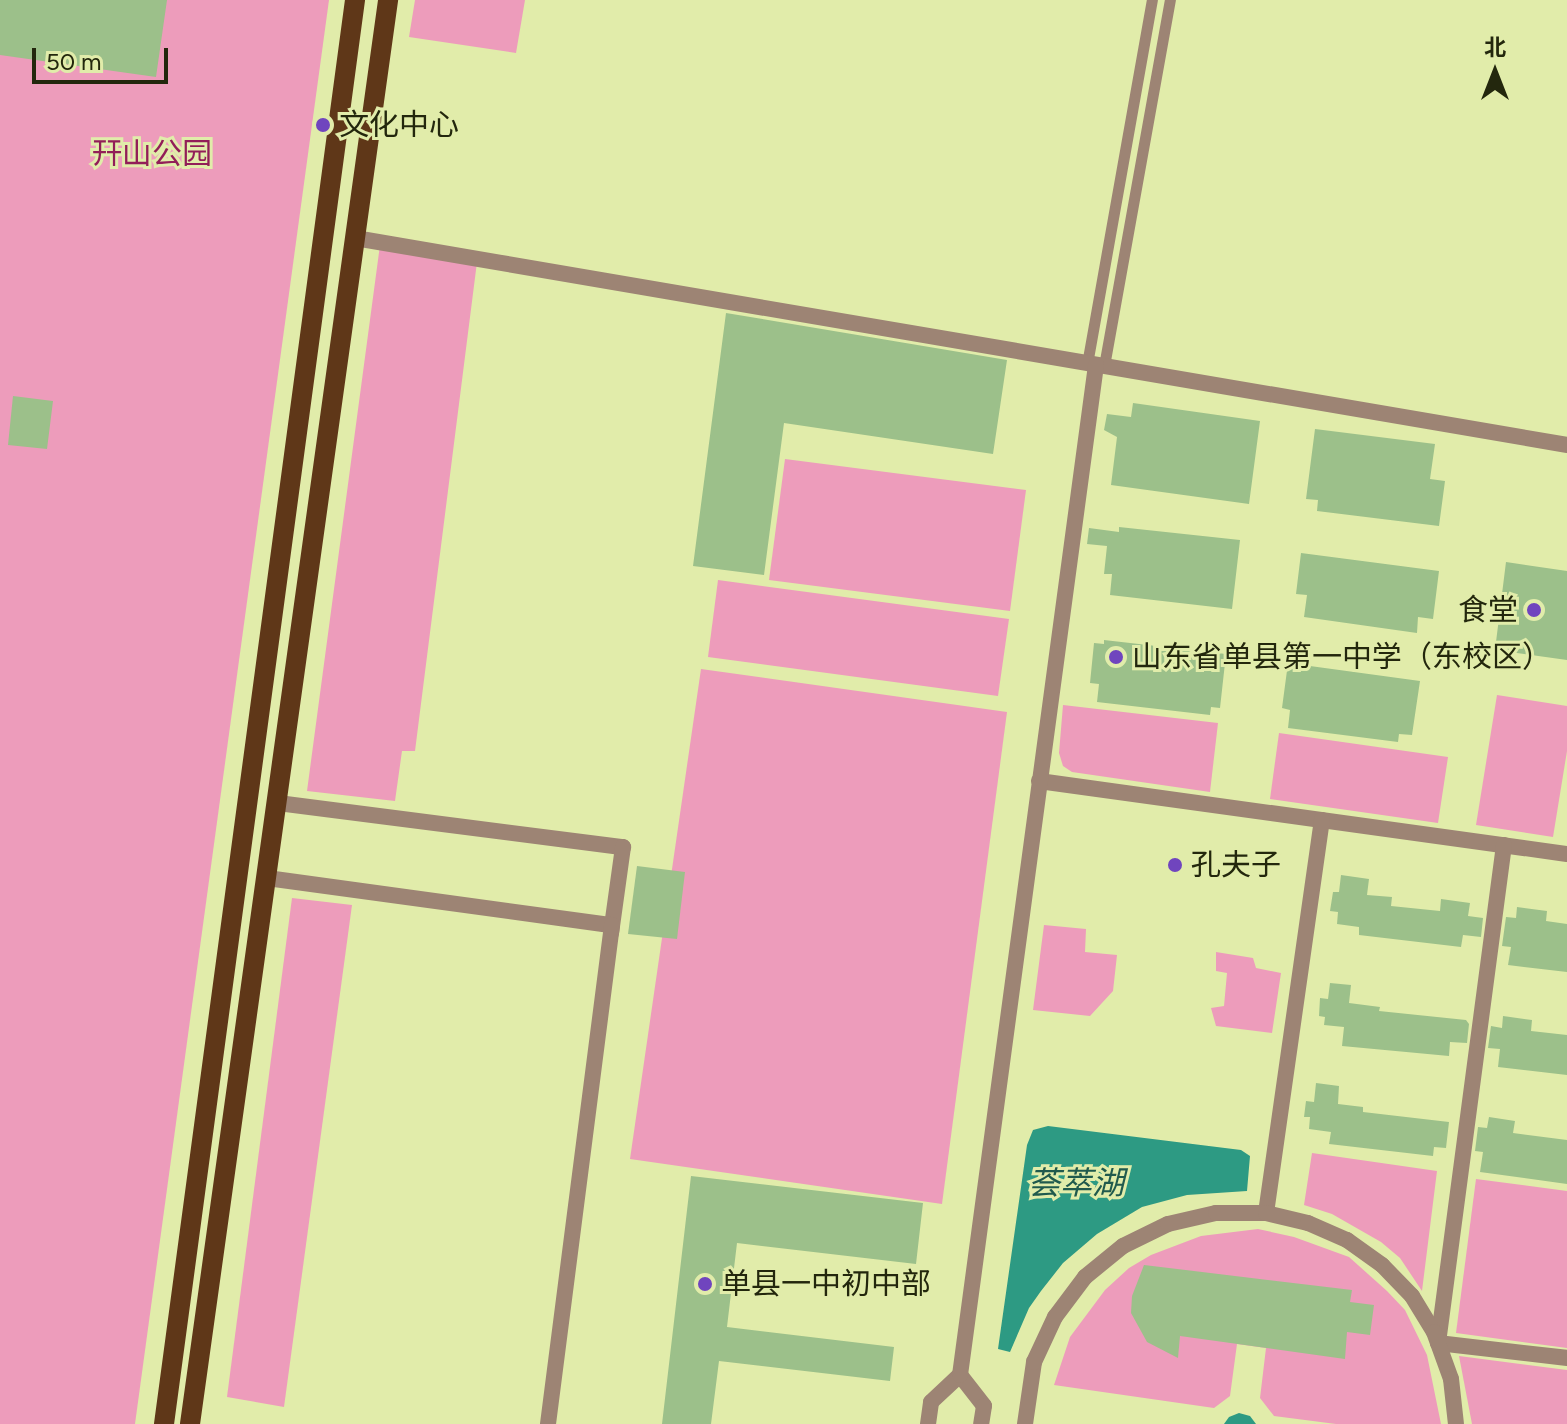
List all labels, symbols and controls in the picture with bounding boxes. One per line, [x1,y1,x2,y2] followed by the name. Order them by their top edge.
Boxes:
[36,32,172,82] scale bar
[1455,32,1535,112] north arrow
[1484,34,1506,61] text: 北
[46,47,102,76] text: 50 m
[339,107,459,143] place label: 文化中心
[314,116,332,134] marker: 文化中心
[92,136,212,172] park label: 幵山公园
[1458,592,1518,628] place label: 食堂
[1525,601,1543,619] marker: 食堂
[1132,639,1552,675] place label: 山东省单县第一中学（东校区）
[1107,648,1125,666] marker: 山东省单县第一中学（东校区）
[1191,847,1281,883] place label: 孔夫子
[1166,856,1184,874] marker: 孔夫子
[1028,1164,1124,1202] water label: 荟萃湖
[721,1266,931,1302] place label: 单县一中初中部
[696,1275,714,1293] marker: 单县一中初中部

